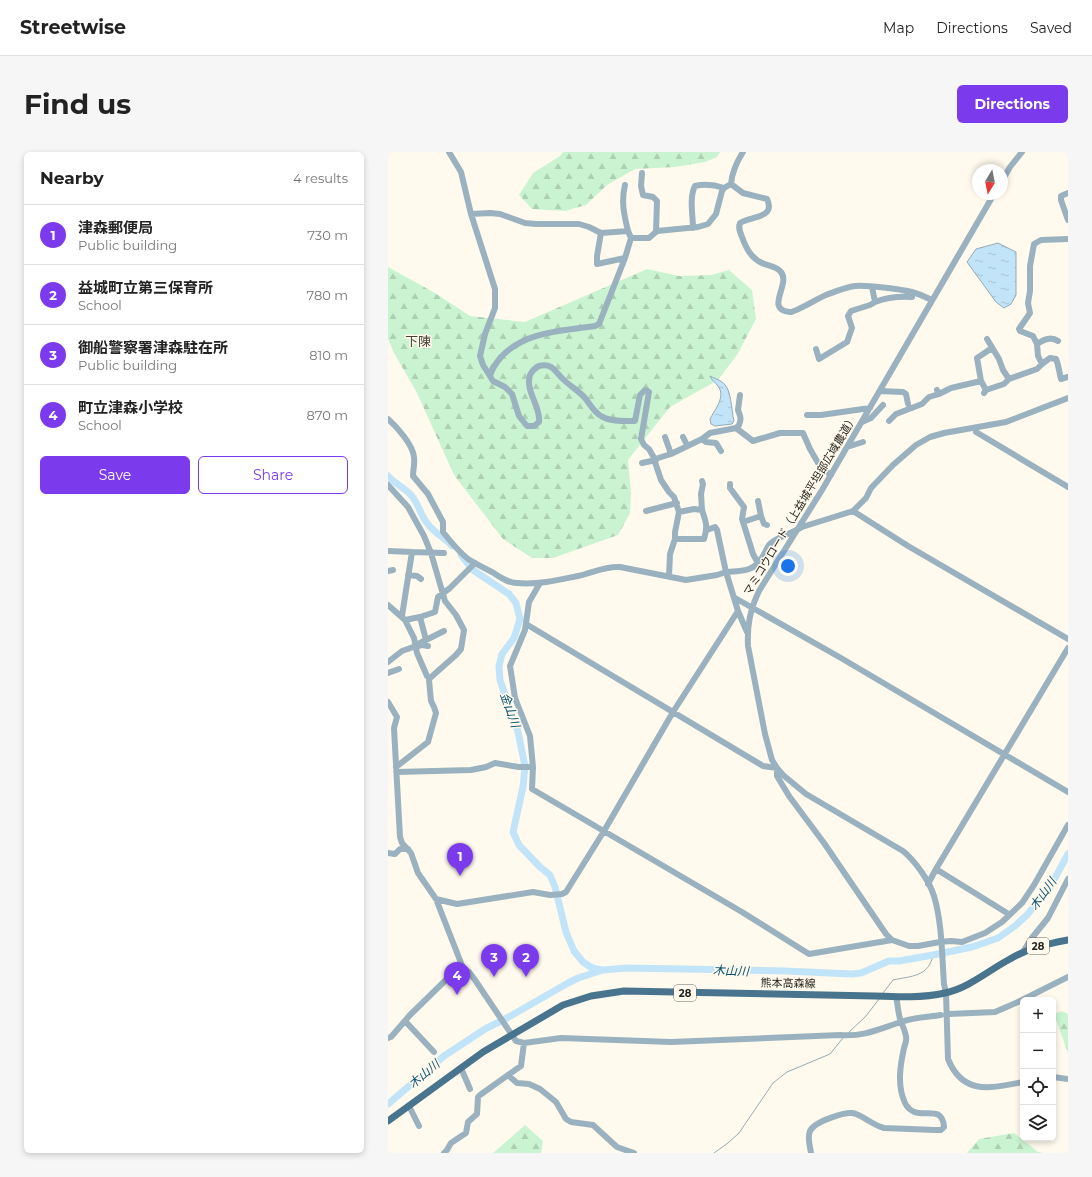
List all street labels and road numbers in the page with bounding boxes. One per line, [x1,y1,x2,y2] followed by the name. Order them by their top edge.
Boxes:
[740,412,860,598] street label: マミコウロード（上益城平坦部広域農道）
[1027,938,1049,954] road number: 28
[760,976,816,990] street label: 熊本高森線
[674,985,696,1001] road number: 28

